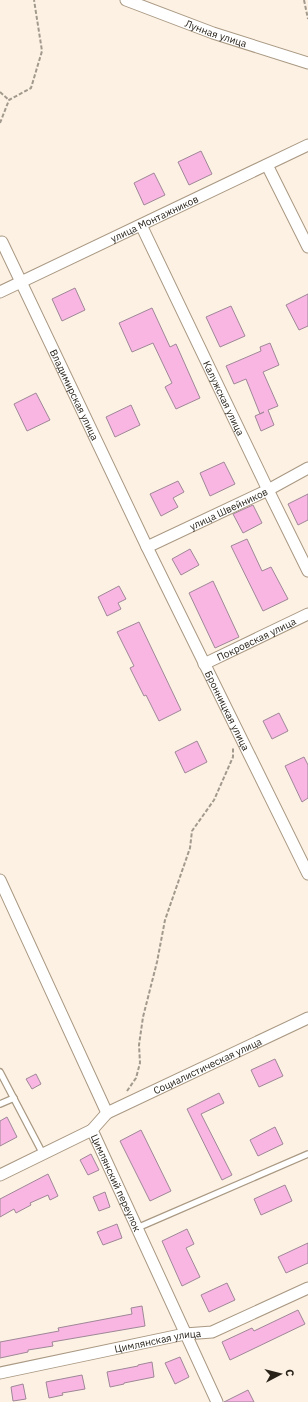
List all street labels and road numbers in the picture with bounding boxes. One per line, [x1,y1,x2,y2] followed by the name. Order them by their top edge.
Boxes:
[183,17,249,50] street label: Лунная улица
[109,192,201,245] street label: улица Монтажников
[47,347,102,443] street label: Владимирская улица
[200,359,247,439] street label: Калужская улица
[187,485,270,533] street label: улица Швейников
[215,614,299,664] street label: Покровская улица
[202,669,253,754] street label: Бронницкая улица
[151,1035,265,1097] street label: Социалистическая улица
[88,1132,144,1234] street label: Цимлянский переулок
[113,1327,202,1356] street label: Цимлянская улица

